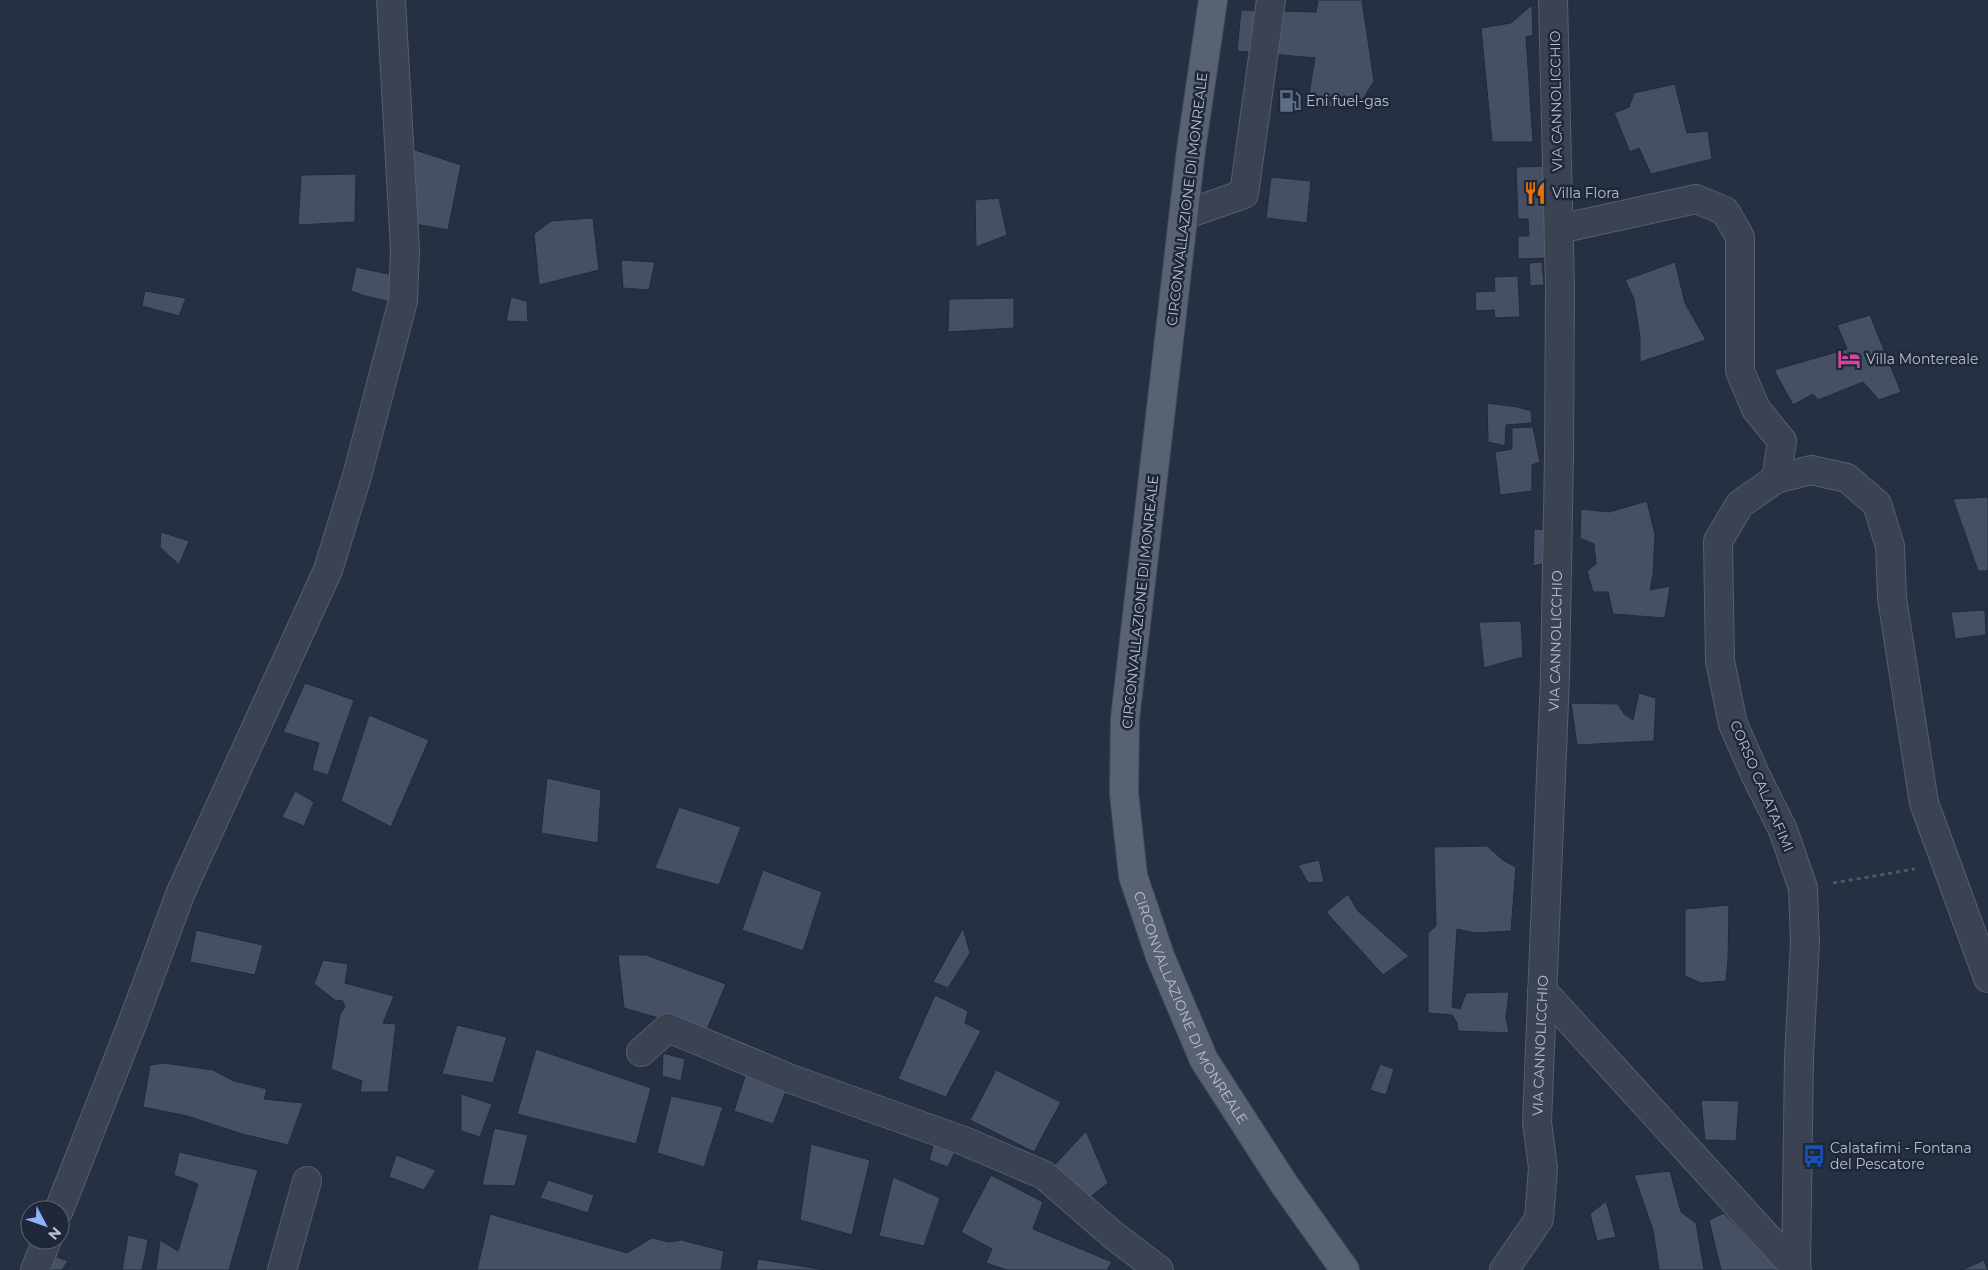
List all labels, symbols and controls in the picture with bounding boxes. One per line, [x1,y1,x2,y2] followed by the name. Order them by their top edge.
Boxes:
[1546,30,1566,172] street label: VIA CANNOLICCHIO
[1163,71,1211,327] street label: CIRCONVALLAZIONE DI MONREALE
[1277,88,1303,114] fuel station icon: Eni fuel-gas
[1306,92,1389,110] place label: Eni fuel-gas
[1522,180,1548,206] restaurant icon: Villa Flora
[1552,184,1619,202] place label: Villa Flora
[1836,346,1862,372] hotel icon: Villa Montereale
[1866,350,1978,368] place label: Villa Montereale
[1118,474,1162,730] street label: CIRCONVALLAZIONE DI MONREALE
[1545,570,1566,712] street label: VIA CANNOLICCHIO
[1726,718,1798,854] street label: CORSO CALATAFIMI
[1130,889,1252,1127] street label: CIRCONVALLAZIONE DI MONREALE
[1528,974,1552,1116] street label: VIA CANNOLICCHIO
[1830,1139,1972,1173] place label: Calatafimi - Fontana del Pescatore
[1801,1143,1827,1169] bus stop icon: Calatafimi - Fontana del Pescatore
[20,1200,70,1250] north arrow
[44,1223,65,1244] text: N

